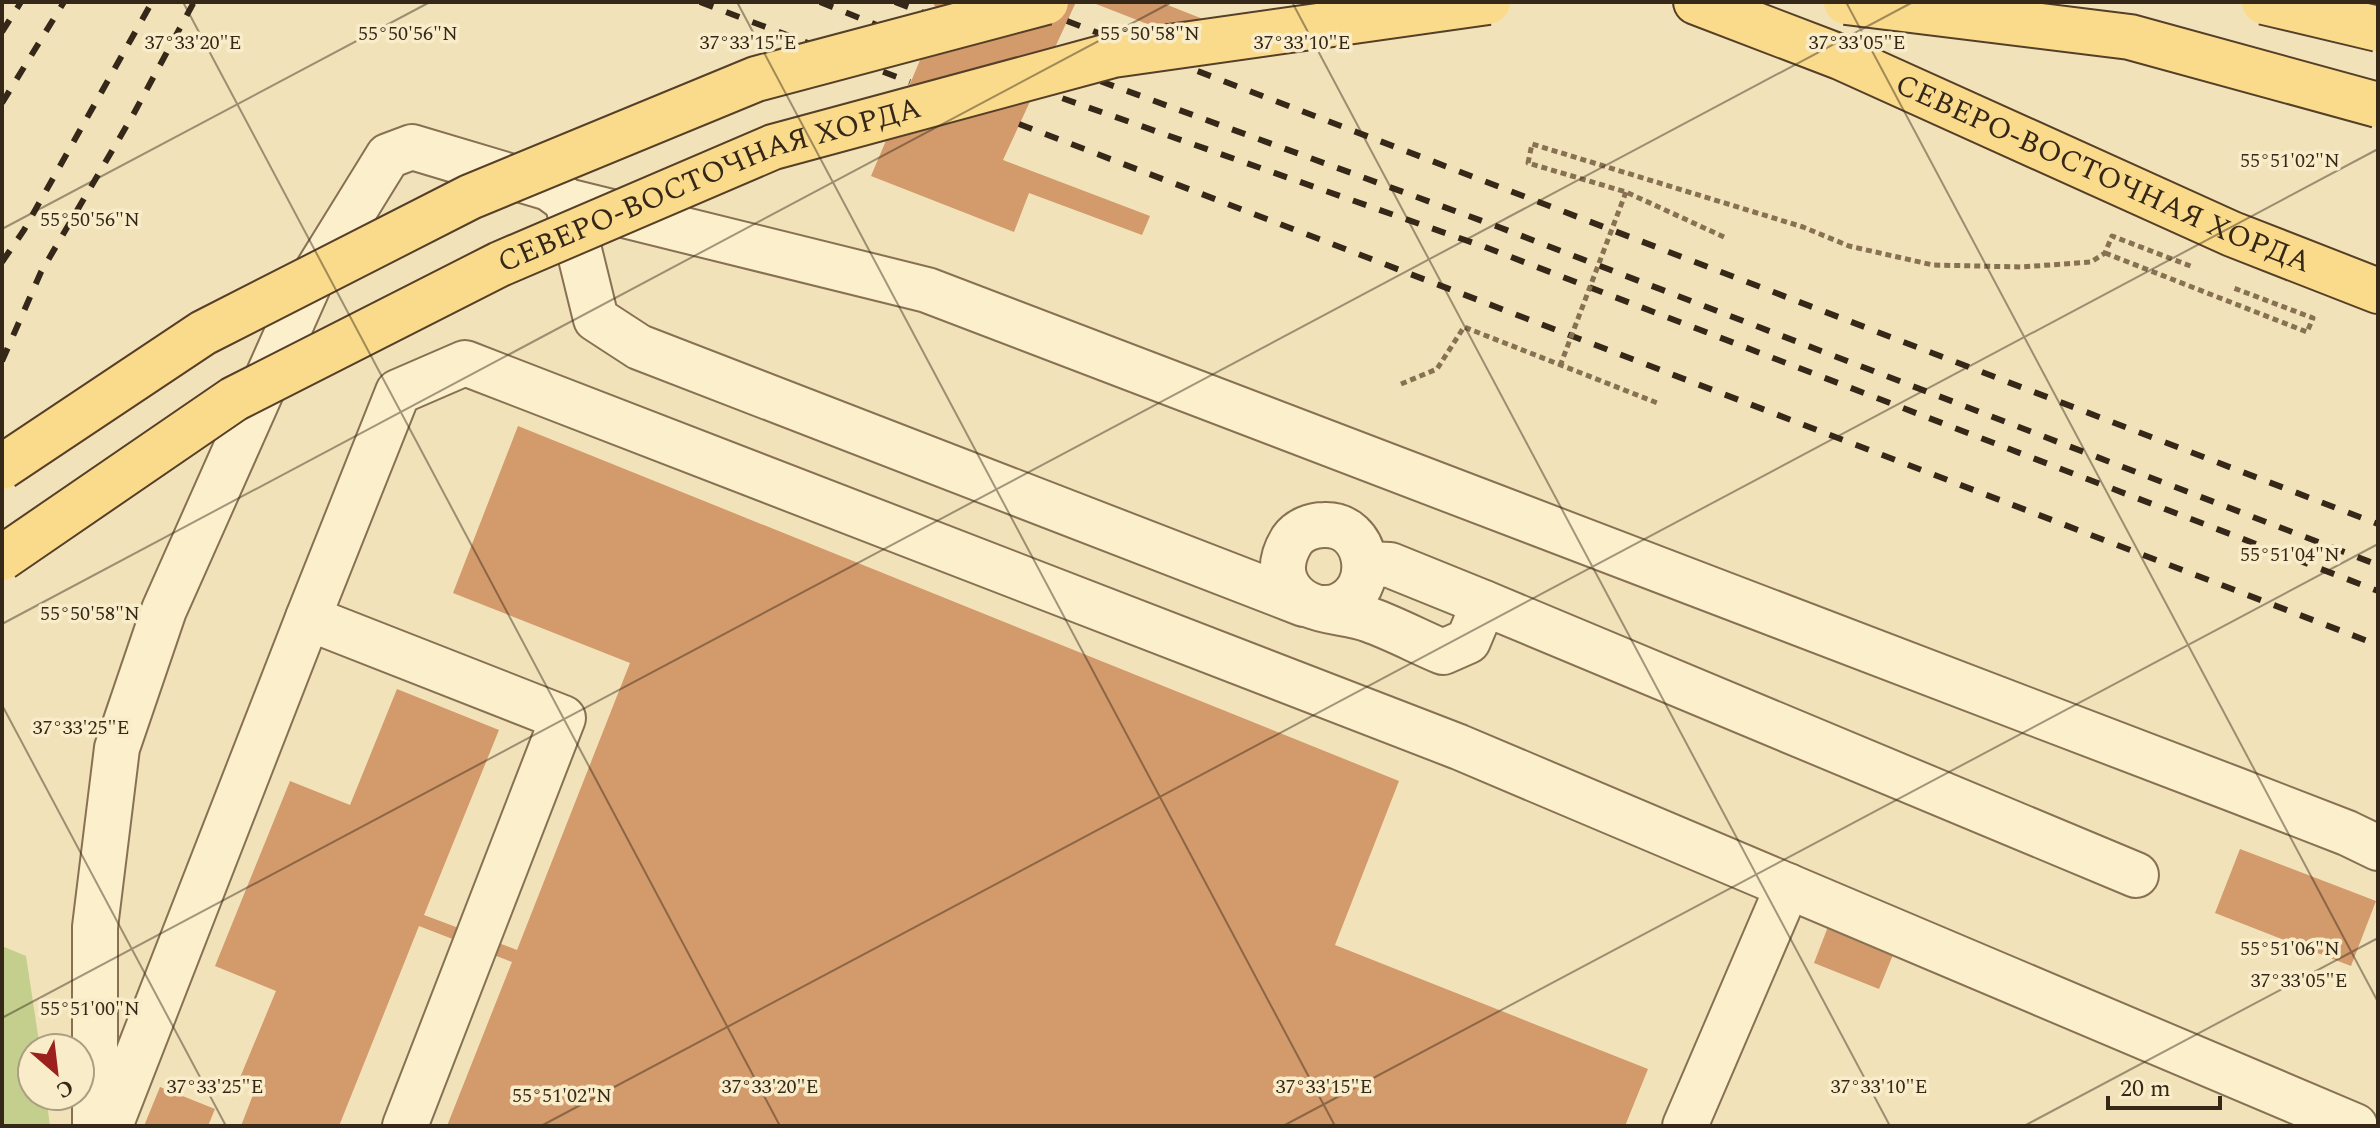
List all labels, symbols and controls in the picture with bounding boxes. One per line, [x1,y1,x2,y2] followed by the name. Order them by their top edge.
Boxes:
[358,19,458,49] text: 55°50'56"N
[1100,19,1200,49] text: 55°50'58"N
[144,28,242,58] text: 37°33'20"E
[699,28,797,58] text: 37°33'15"E
[1253,28,1351,58] text: 37°33'10"E
[1808,28,1906,58] text: 37°33'05"E
[1888,62,2318,286] street label: СЕВЕРО-ВОСТОЧНАЯ ХОРДА
[490,85,926,285] street label: СЕВЕРО-ВОСТОЧНАЯ ХОРДА
[2240,146,2340,176] text: 55°51'02"N
[40,205,140,235] text: 55°50'56"N
[2240,540,2340,570] text: 55°51'04"N
[40,599,140,629] text: 55°50'58"N
[32,713,130,743] text: 37°33'25"E
[2240,934,2340,964] text: 55°51'06"N
[2250,966,2348,996] text: 37°33'05"E
[40,994,140,1024] text: 55°51'00"N
[16,1032,96,1112] north arrow
[2108,1060,2220,1110] scale bar
[50,1070,79,1107] text: С
[2120,1071,2171,1107] text: 20 m
[166,1072,264,1102] text: 37°33'25"E
[721,1072,819,1102] text: 37°33'20"E
[1275,1072,1373,1102] text: 37°33'15"E
[1830,1072,1928,1102] text: 37°33'10"E
[512,1081,612,1111] text: 55°51'02"N

